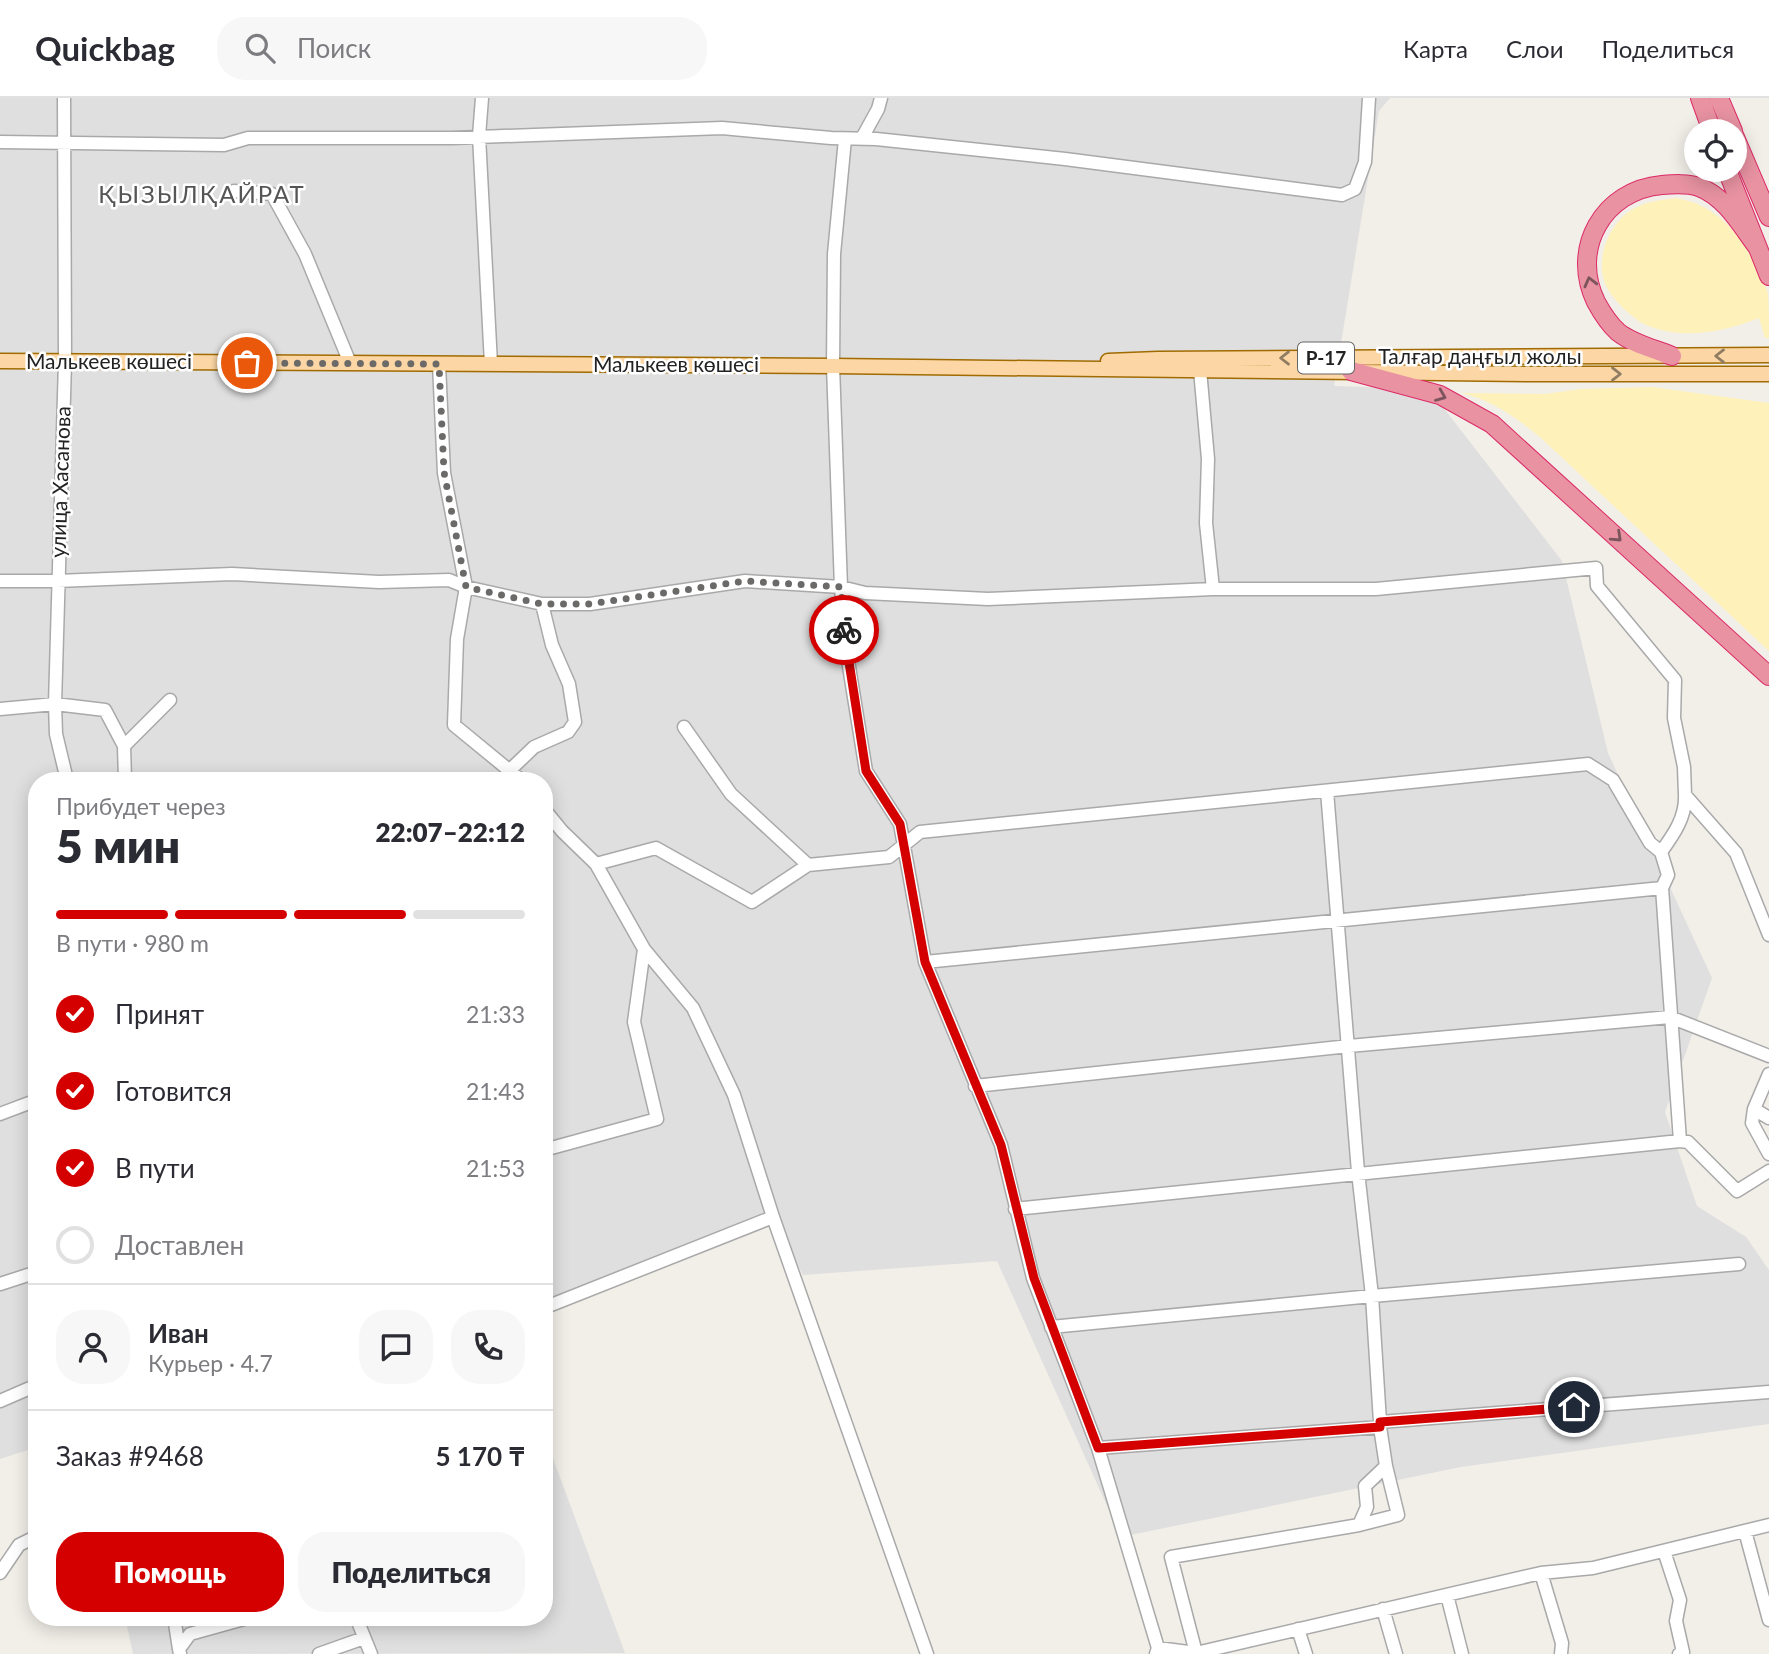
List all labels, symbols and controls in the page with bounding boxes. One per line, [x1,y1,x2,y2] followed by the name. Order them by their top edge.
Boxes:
[217,17,707,80] search box
[35,28,175,68] text: Quickbag
[241,29,279,67] icon: search
[297,32,371,64] text: Поиск
[1403,34,1468,63] text: Карта
[1506,34,1563,63] text: Слои
[1601,34,1734,63] text: Поделиться
[1684,119,1747,182] map controls
[1684,119,1747,182] button: locate
[98,179,306,208] district label: ҚЫЗЫЛҚАЙРАТ
[1584,277,1598,289] one-way arrow
[217,333,277,393] pin
[1298,342,1354,374] road number: P-17
[1378,343,1582,368] street label: Талғар даңғыл жолы
[228,344,266,382] icon: bag
[26,348,192,373] street label: Малькеев көшесі
[1715,348,1725,364] one-way arrow
[1280,350,1290,366] one-way arrow
[593,351,759,376] street label: Малькеев көшесі
[1611,366,1621,382] one-way arrow
[1434,388,1446,402] one-way arrow
[44,406,75,558] street label: улица Хасанова
[1609,529,1622,541] one-way arrow
[809,595,879,665] courier
[825,611,863,649] icon: bike
[56,792,226,820] text: Прибудет через
[375,816,525,848] text: 22:07–22:12
[56,818,180,873] text: 5 мин
[56,929,209,957] text: В пути · 980 m
[56,995,94,1033] icon: check
[115,998,204,1030] text: Принят
[466,1000,525,1028] text: 21:33
[56,1072,94,1110] icon: check
[115,1075,232,1107] text: Готовится
[466,1077,525,1105] text: 21:43
[56,1149,94,1187] icon: check
[115,1152,195,1184] text: В пути
[466,1154,525,1182] text: 21:53
[115,1229,244,1261] text: Доставлен
[56,1310,130,1384] button: person
[359,1310,433,1384] button: chat
[451,1310,525,1384] button: phone
[148,1317,209,1349] text: Иван
[148,1349,273,1377] text: Курьер · 4.7
[1544,1377,1604,1437] pin
[1555,1388,1593,1426] icon: home
[56,1440,204,1472] text: Заказ #9468
[435,1440,525,1472] text: 5 170 ₸
[56,1532,284,1612] button: Помощь
[298,1532,525,1612] button: Поделиться

